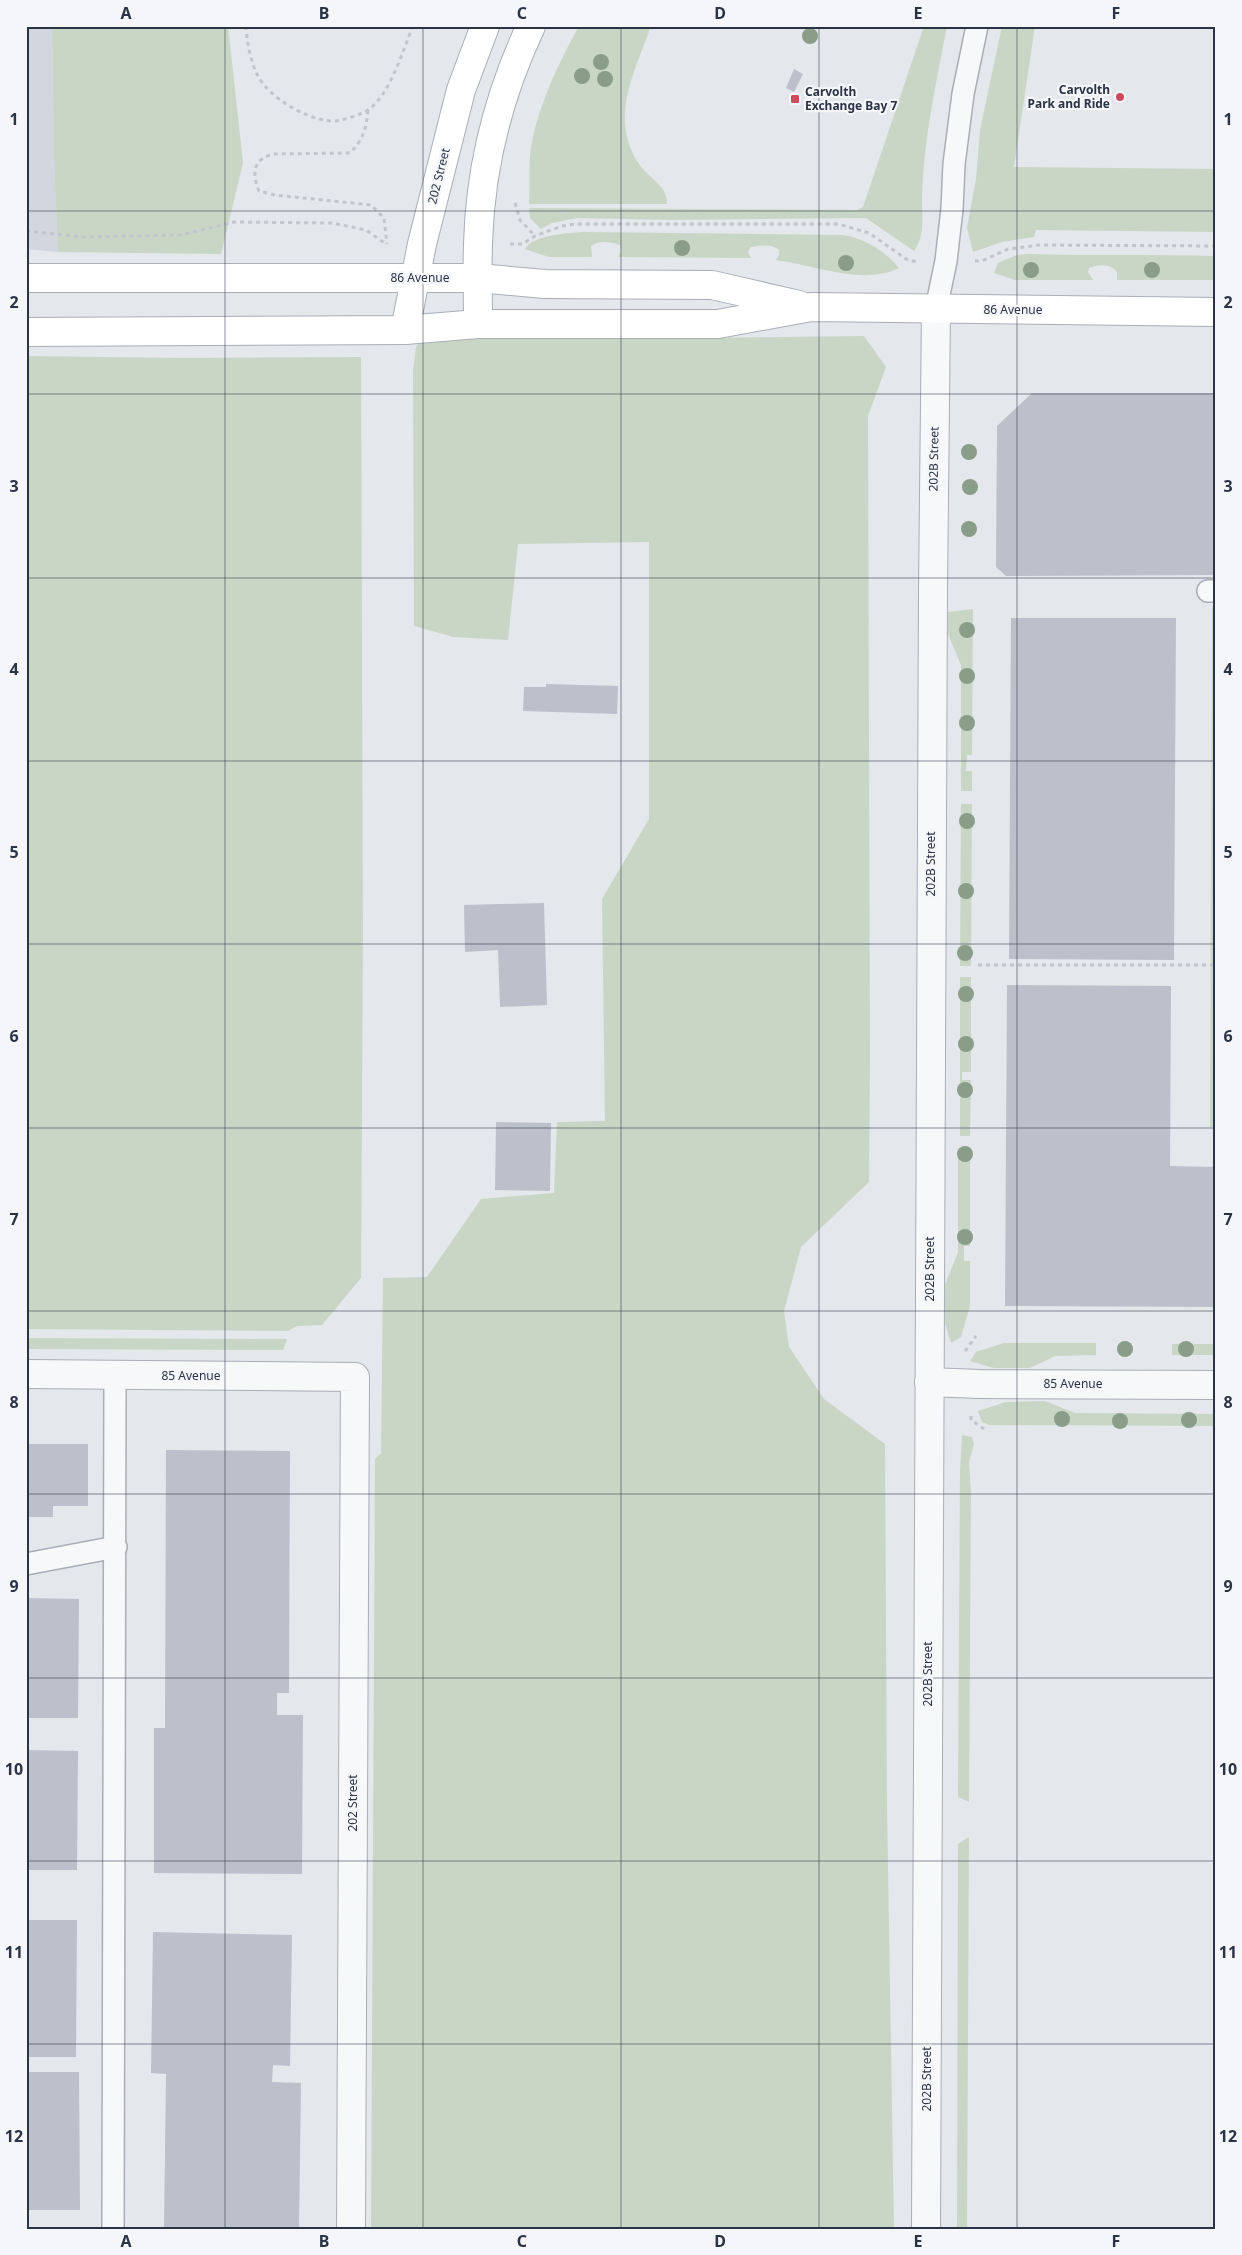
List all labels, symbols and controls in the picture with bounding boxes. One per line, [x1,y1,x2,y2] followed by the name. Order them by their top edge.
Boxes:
[120,2,132,24] text: A
[319,2,329,24] text: B
[517,2,527,24] text: C
[714,2,726,24] text: D
[914,2,923,24] text: E
[1112,2,1120,24] text: F
[1028,81,1110,112] place label: Carvolth Park and Ride
[805,83,897,114] place label: Carvolth Exchange Bay 7
[1114,91,1126,103] marker: Carvolth Park and Ride
[789,93,801,105] marker: Carvolth Exchange Bay 7
[9,108,19,130] text: 1
[1223,108,1233,130] text: 1
[423,145,454,206] street label: 202 Street
[391,269,450,286] street label: 86 Avenue
[9,291,19,313] text: 2
[1223,291,1233,313] text: 2
[984,301,1043,318] street label: 86 Avenue
[924,426,943,492] street label: 202B Street
[9,475,19,497] text: 3
[1223,475,1233,497] text: 3
[9,658,19,680] text: 4
[1223,658,1233,680] text: 4
[922,831,939,897] street label: 202B Street
[9,841,19,863] text: 5
[1223,841,1233,863] text: 5
[9,1025,19,1047] text: 6
[1223,1025,1233,1047] text: 6
[9,1208,19,1230] text: 7
[1223,1208,1233,1230] text: 7
[921,1236,938,1302] street label: 202B Street
[162,1367,221,1384] street label: 85 Avenue
[1044,1375,1103,1392] street label: 85 Avenue
[9,1391,19,1413] text: 8
[1223,1391,1233,1413] text: 8
[9,1575,19,1597] text: 9
[1223,1575,1233,1597] text: 9
[919,1641,936,1707] street label: 202B Street
[5,1758,23,1780] text: 10
[1219,1758,1237,1780] text: 10
[344,1774,361,1832] street label: 202 Street
[5,1941,23,1963] text: 11
[1219,1941,1237,1963] text: 11
[918,2046,935,2112] street label: 202B Street
[5,2125,23,2147] text: 12
[1219,2125,1237,2147] text: 12
[120,2230,132,2252] text: A
[319,2230,329,2252] text: B
[517,2230,527,2252] text: C
[714,2230,726,2252] text: D
[914,2230,923,2252] text: E
[1112,2230,1120,2252] text: F

